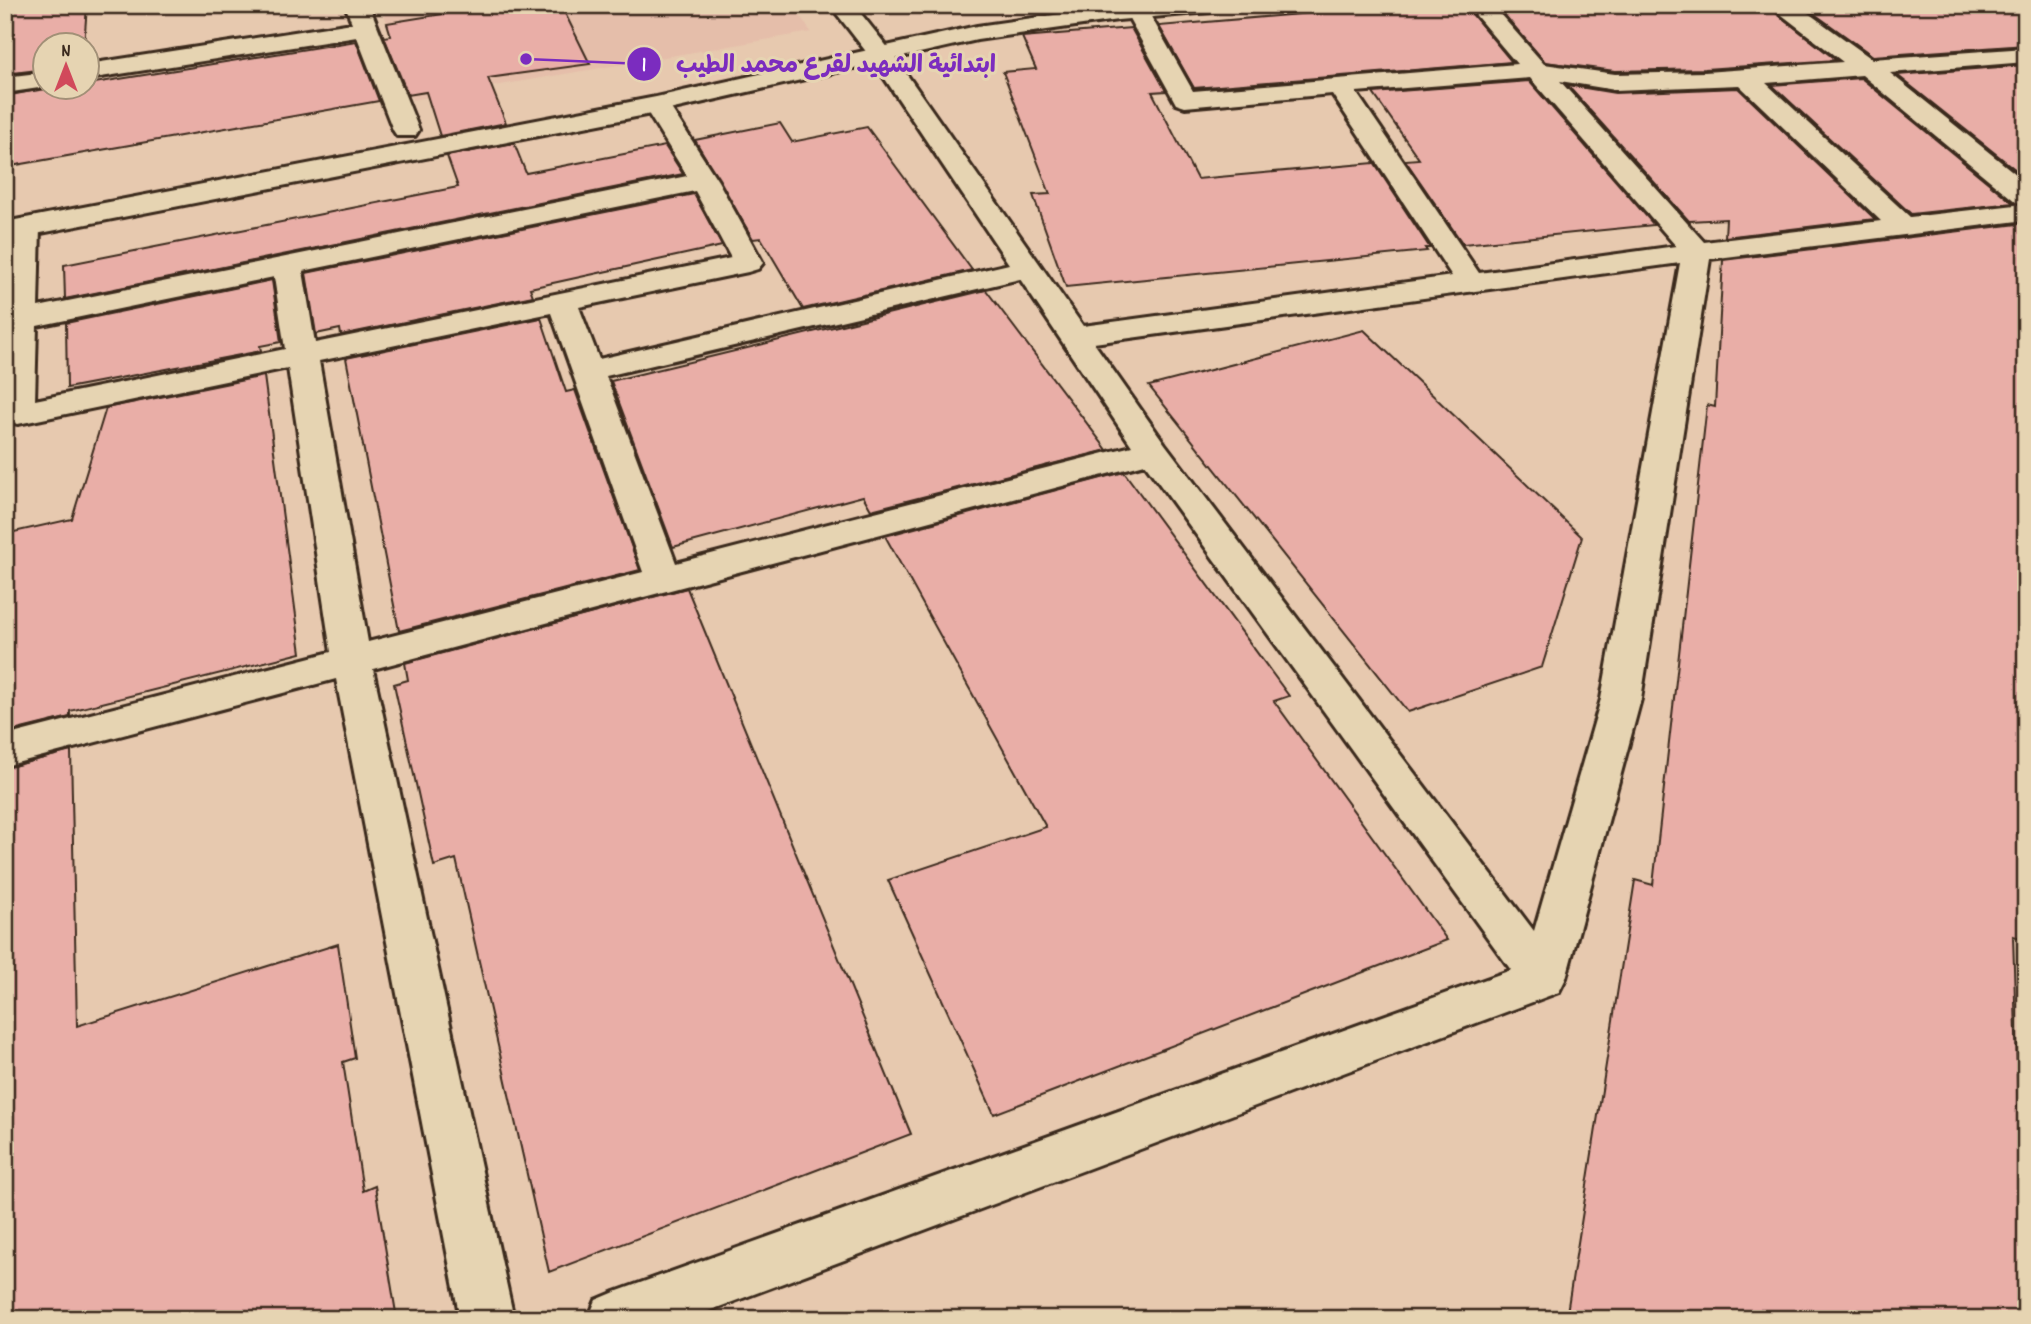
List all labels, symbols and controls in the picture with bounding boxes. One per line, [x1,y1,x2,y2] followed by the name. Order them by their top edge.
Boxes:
[32,32,102,102] north arrow
[61,39,71,66] text: N
[627,41,1010,86] callout: ابتدائية الشهيد لقرع محمد الطيب
[676,50,996,84] text: ابتدائية الشهيد لقرع محمد الطيب
[642,52,646,82] text: 1

